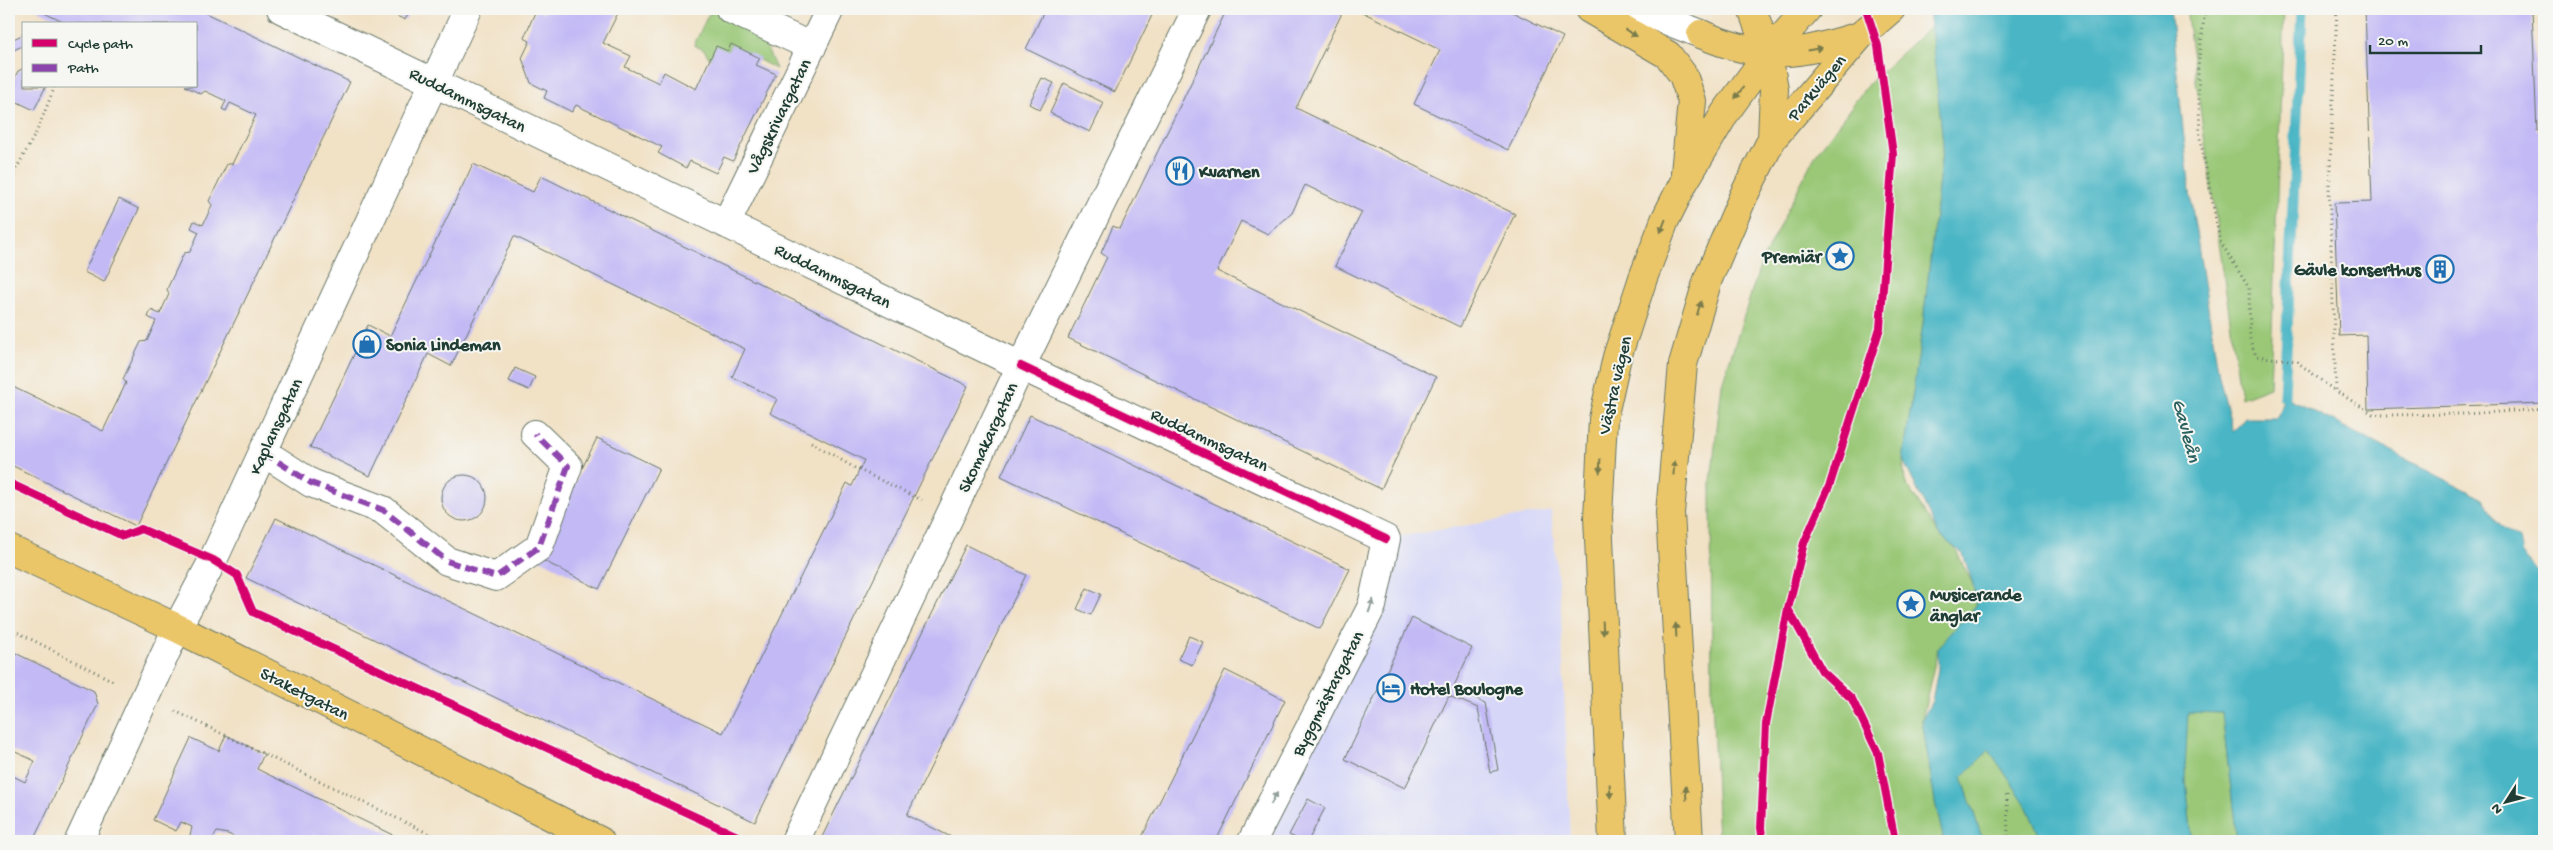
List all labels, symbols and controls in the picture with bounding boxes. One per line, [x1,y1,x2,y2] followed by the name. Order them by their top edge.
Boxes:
[22,22,198,88] legend
[2370,22,2482,54] scale bar
[1625,29,1638,38] one-way arrow
[2378,33,2408,51] text: 20 m
[68,36,133,54] text: Cycle path
[1807,45,1822,53] one-way arrow
[1783,51,1852,127] street label: Parkvägen
[743,56,817,179] street label: Vågskrivargatan
[67,60,99,78] text: Path
[405,64,529,139] street label: Ruddammsgatan
[1733,86,1744,99] one-way arrow
[1165,156,1195,186] restaurant icon: Kvarnen
[1198,163,1260,184] place label: Kvarnen
[1659,218,1666,233] one-way arrow
[770,240,894,315] street label: Ruddammsgatan
[1825,241,1855,271] place icon: Premiär
[1761,248,1824,269] place label: Premiär
[2425,254,2455,284] building icon: Gävle konserthus
[2294,261,2422,282] place label: Gävle konserthus
[1696,301,1704,316] one-way arrow
[352,329,382,359] shop icon: Sonia Lindeman
[1595,334,1638,438] street label: Västra vägen
[386,336,501,357] place label: Sonia Lindeman
[246,375,309,479] street label: Kaplansgatan
[955,379,1024,496] street label: Skomakargatan
[2165,397,2204,466] water label: Gavleån
[1147,405,1271,478] street label: Ruddammsgatan
[1596,458,1604,474] one-way arrow
[1670,460,1678,476] one-way arrow
[1929,586,2022,628] place label: Musicerande änglar
[1896,589,1926,619] place icon: Musicerande änglar
[1367,598,1375,613] one-way arrow
[1599,621,1607,637] one-way arrow
[1672,622,1680,638] one-way arrow
[1288,628,1370,761] street label: Byggmästargatan
[256,664,352,727] street label: Staketgatan
[1376,673,1406,703] hotel icon: Hotel Boulogne
[1410,680,1524,701] place label: Hotel Boulogne
[2480,778,2530,828] north arrow
[1607,783,1615,799] one-way arrow
[1681,784,1689,800] one-way arrow
[1270,791,1278,805] one-way arrow
[2488,799,2507,817] text: N

